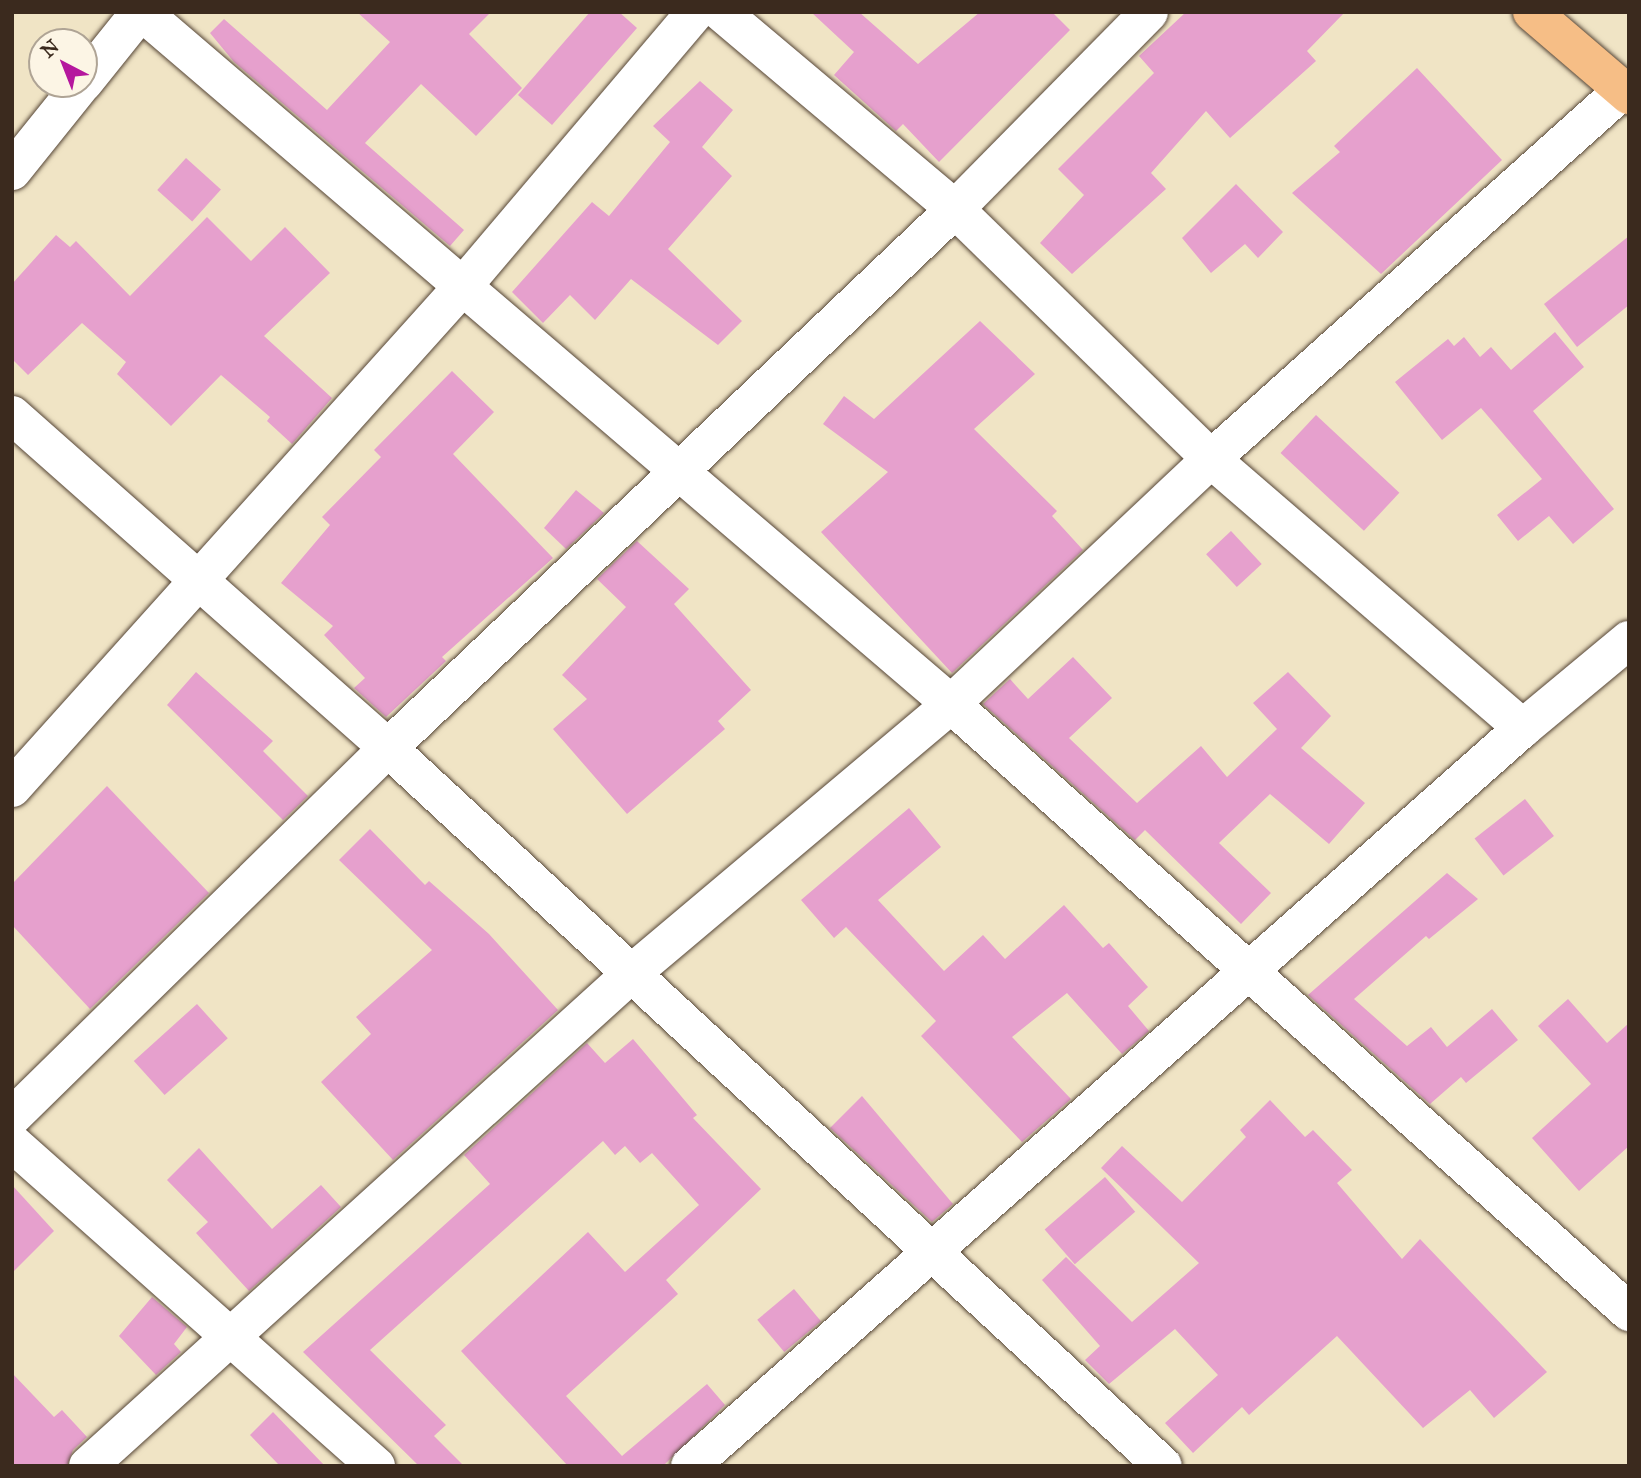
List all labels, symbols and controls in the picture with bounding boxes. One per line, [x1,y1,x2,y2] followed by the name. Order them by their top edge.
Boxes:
[28,28,98,98] north arrow
[36,35,64,62] text: N

